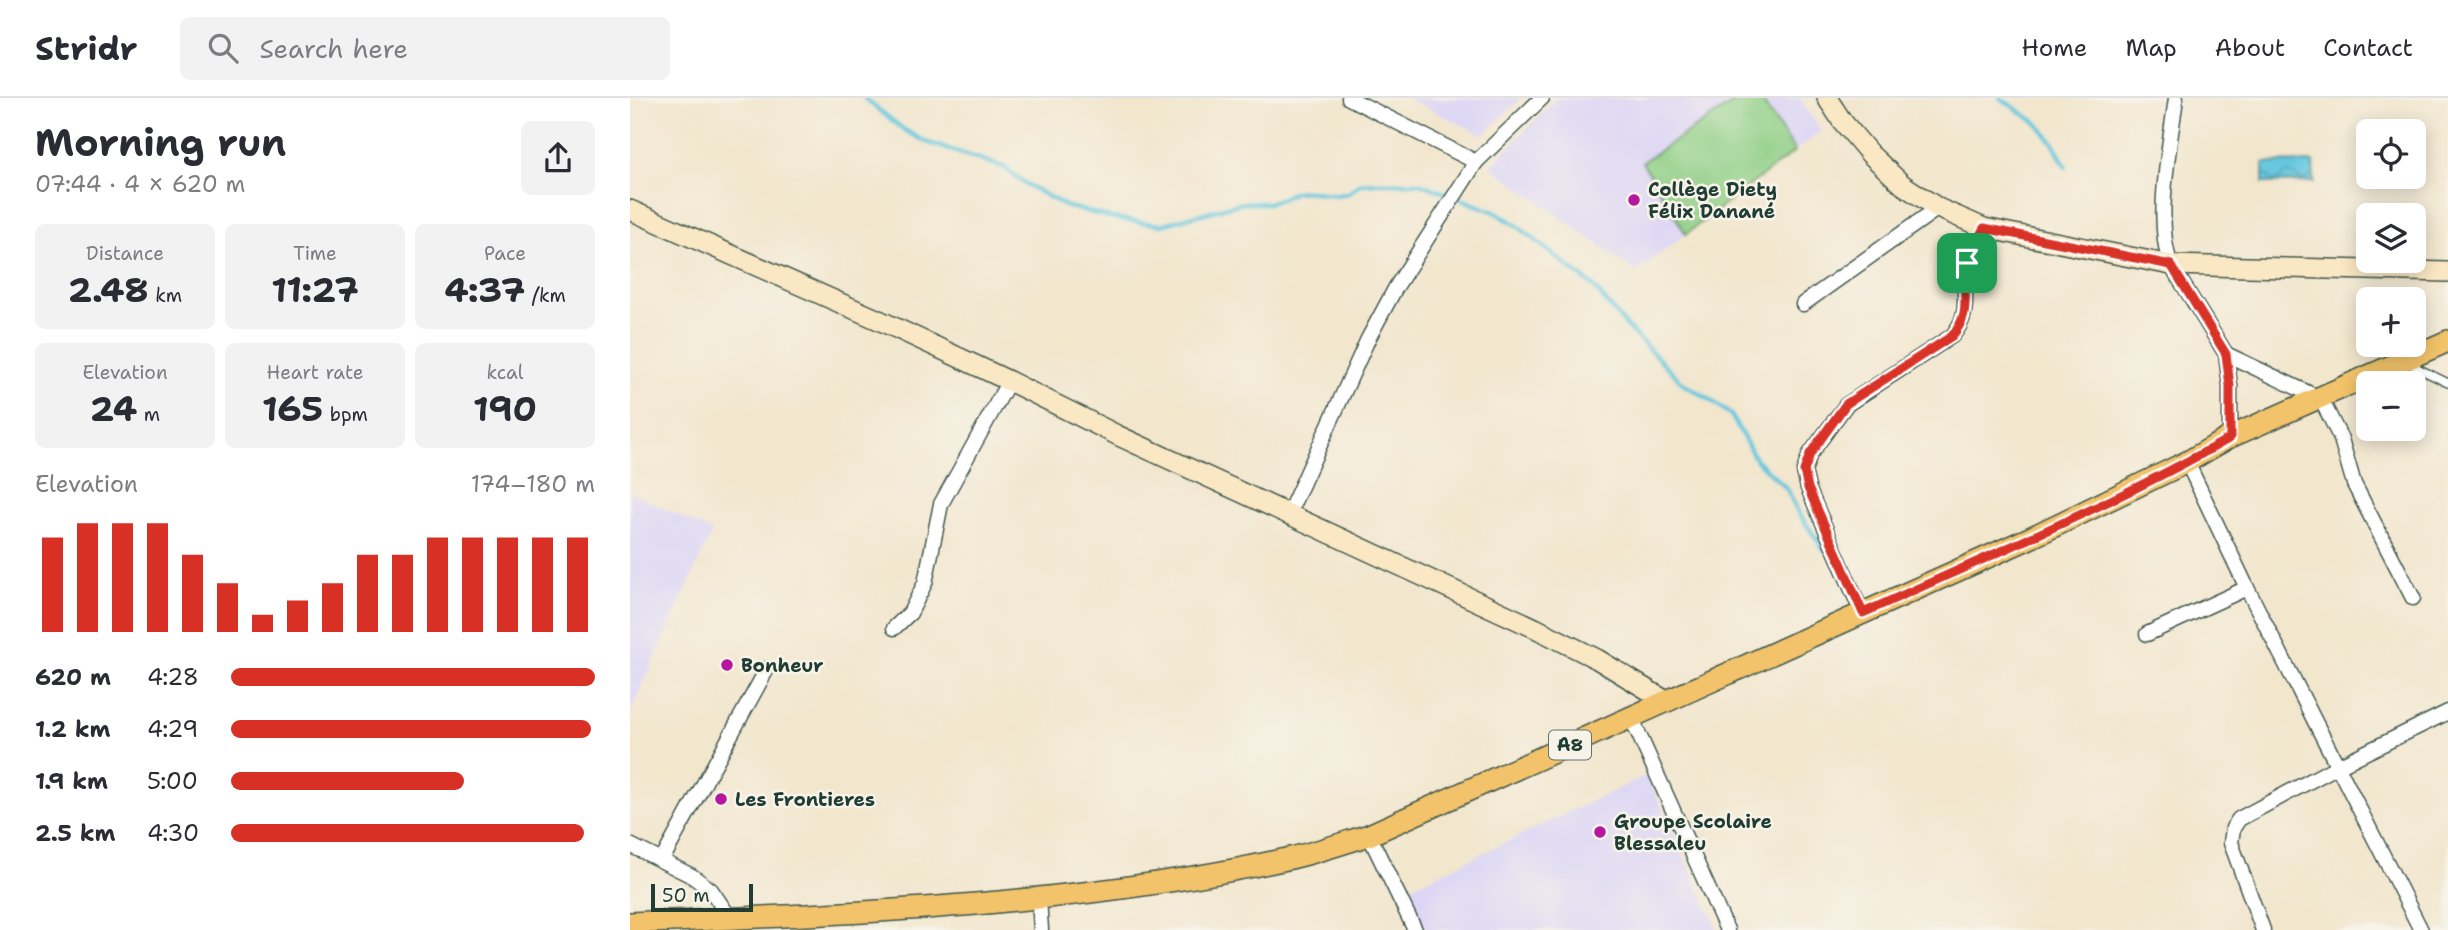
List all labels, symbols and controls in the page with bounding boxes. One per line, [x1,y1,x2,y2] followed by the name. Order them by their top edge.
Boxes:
[180,17,670,80] search box
[35,26,138,71] text: Stridr
[204,29,242,67] icon: search
[260,31,408,66] text: Search here
[2021,32,2087,64] text: Home
[2125,32,2177,64] text: Map
[2215,32,2285,64] text: About
[2323,32,2413,64] text: Contact
[35,117,286,168] text: Morning run
[2356,119,2426,441] map controls
[2356,119,2426,189] button: locate
[521,121,595,195] button: share
[35,169,245,199] text: 07:44 · 4 × 620 m
[1648,177,1777,224] place label: Collège Diety Félix Danané
[1626,192,1642,208] marker: Collège Diety Félix Danané
[2356,203,2426,273] button: layers
[1937,233,1997,293] pin
[86,241,164,266] text: Distance
[293,241,337,266] text: Time
[484,241,526,266] text: Pace
[1948,244,1986,282] icon: arrive
[68,266,149,313] text: 2.48
[271,266,359,313] text: 11:27
[444,266,525,313] text: 4:37
[149,283,182,308] text: km
[525,283,566,308] text: /km
[2356,287,2426,357] button: +
[82,360,168,385] text: Elevation
[267,360,363,385] text: Heart rate
[487,360,523,385] text: kcal
[2356,371,2426,441] button: −
[90,385,137,432] text: 24
[262,385,323,432] text: 165
[473,385,537,432] text: 190
[137,402,160,427] text: m
[323,402,368,427] text: bpm
[35,469,138,499] text: Elevation
[471,469,595,499] text: 174–180 m
[741,653,823,678] place label: Bonheur
[719,657,735,673] marker: Bonheur
[35,662,111,692] text: 620 m
[147,662,199,692] text: 4:28
[35,714,111,744] text: 1.2 km
[147,714,198,744] text: 4:29
[1549,730,1591,760] road number: A8
[35,766,108,796] text: 1.9 km
[147,766,198,796] text: 5:00
[735,787,875,812] place label: Les Frontieres
[713,791,729,807] marker: Les Frontieres
[1614,809,1772,856] place label: Groupe Scolaire Blessaleu
[35,818,116,848] text: 2.5 km
[147,818,199,848] text: 4:30
[1592,824,1608,840] marker: Groupe Scolaire Blessaleu
[651,881,752,913] scale bar
[662,883,710,908] text: 50 m

